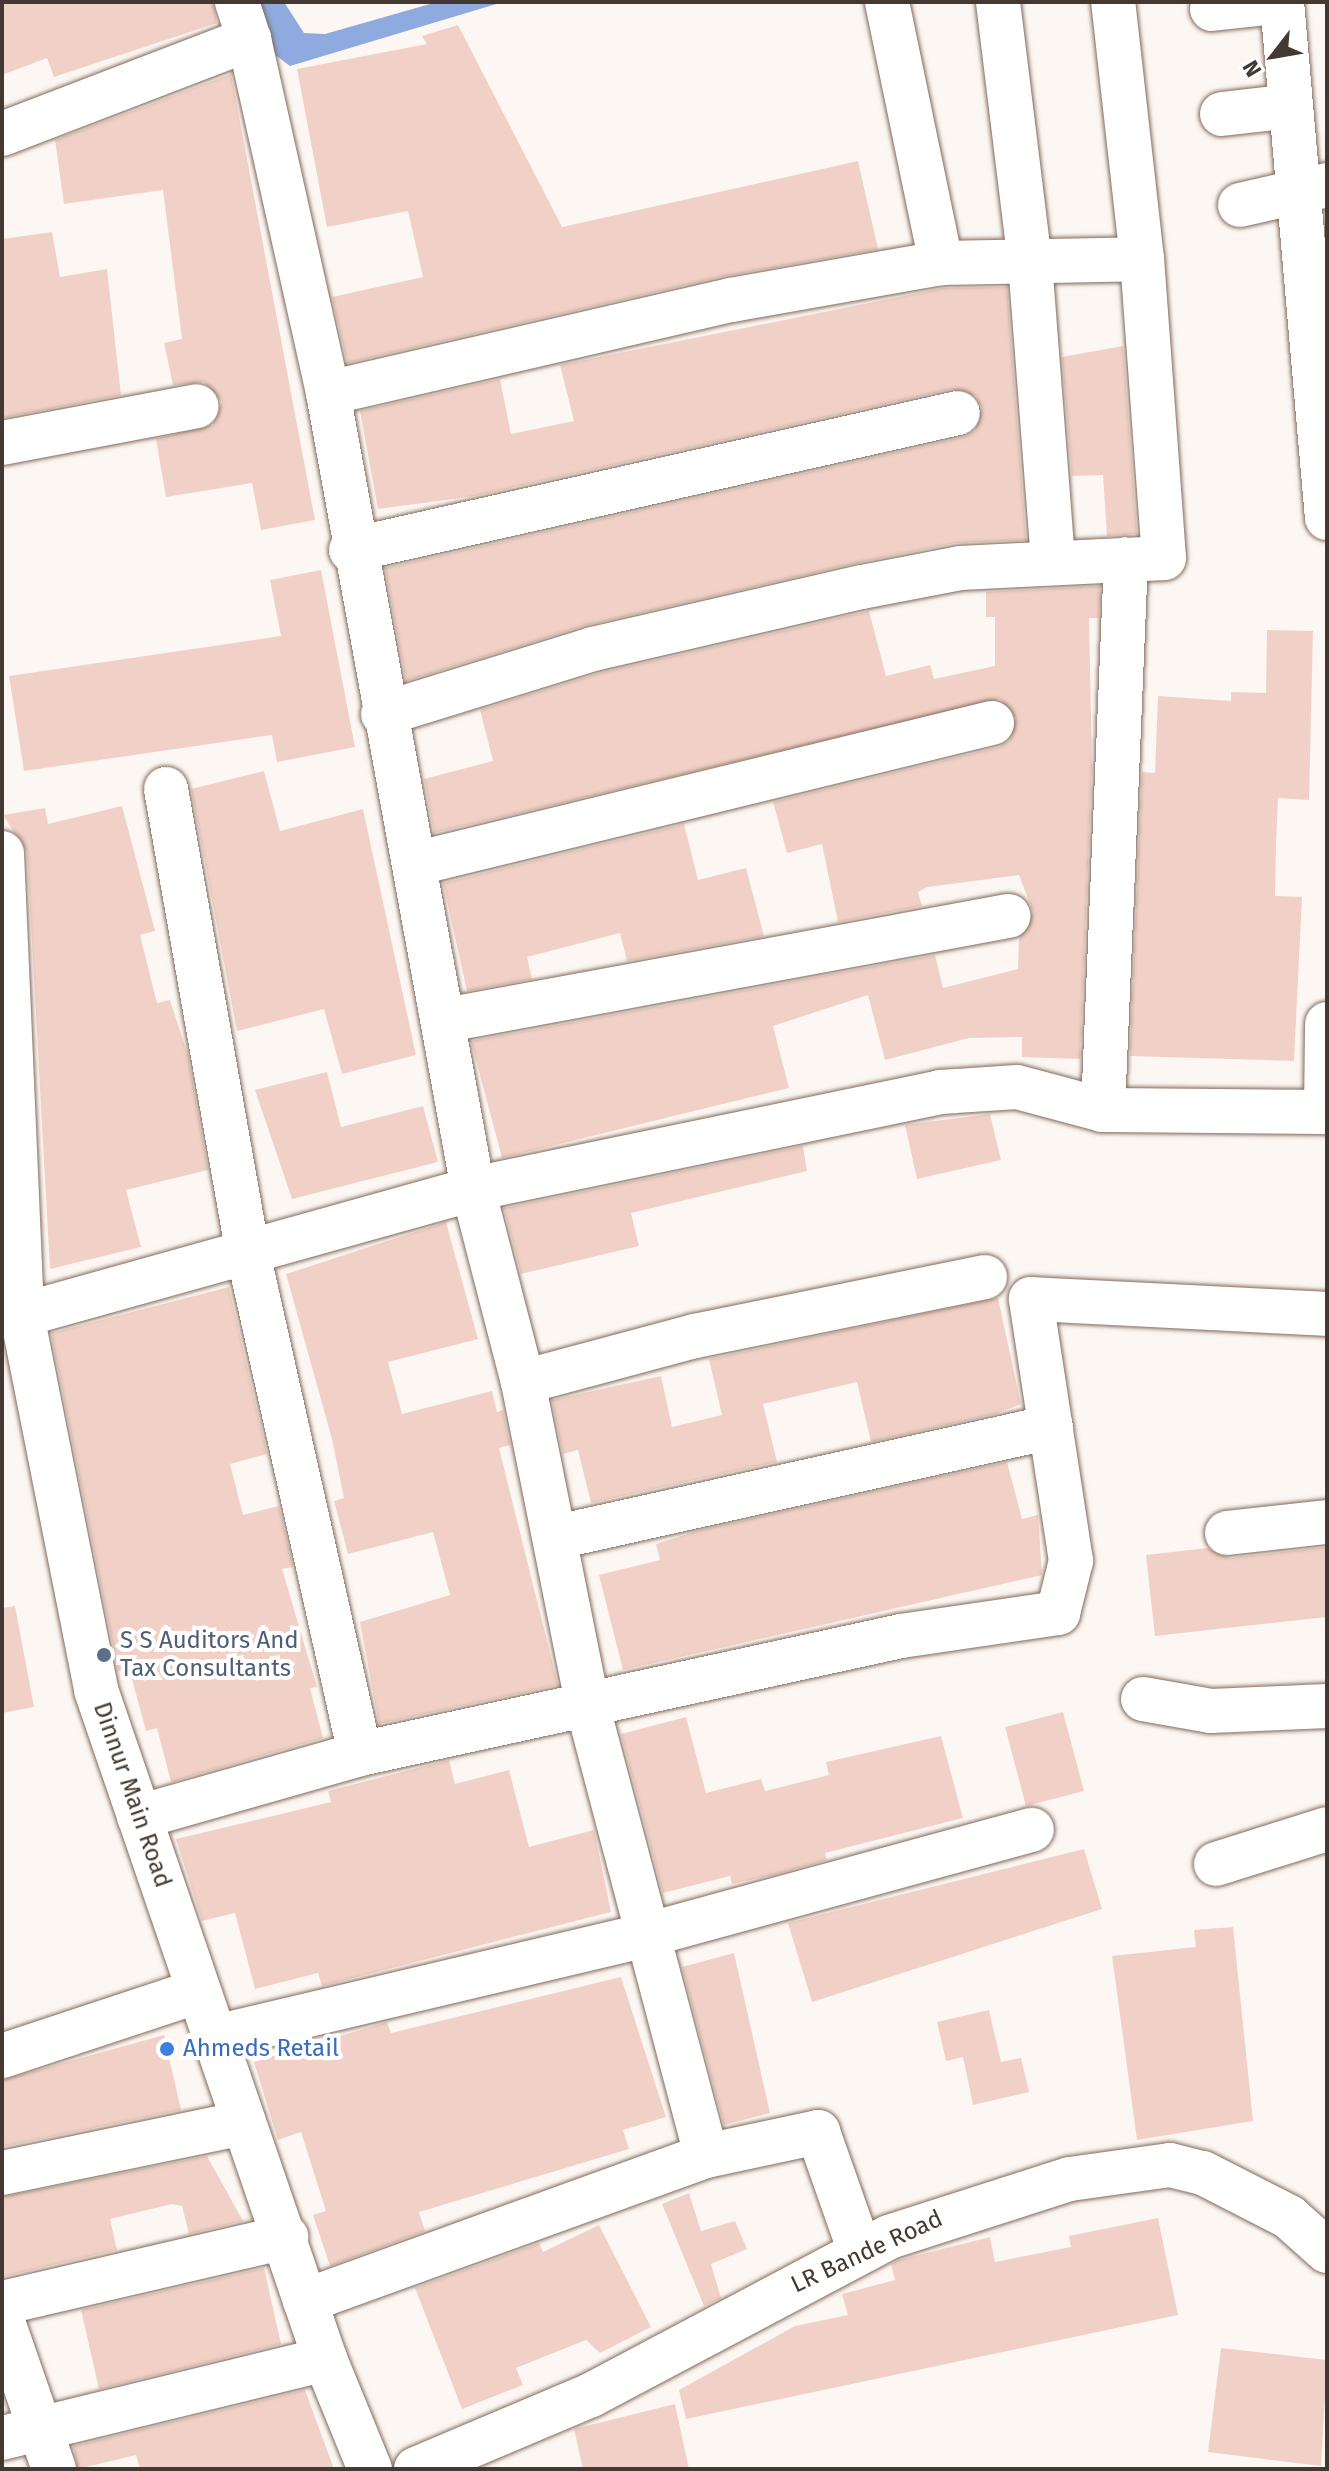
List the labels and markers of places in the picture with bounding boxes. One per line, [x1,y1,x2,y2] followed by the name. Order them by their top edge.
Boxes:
[120,1627,299,1683] place label: S S Auditors And Tax Consultants
[95,1646,113,1664] marker: S S Auditors And Tax Consultants
[183,2035,339,2063] place label: Ahmeds Retail
[158,2040,176,2058] marker: Ahmeds Retail

